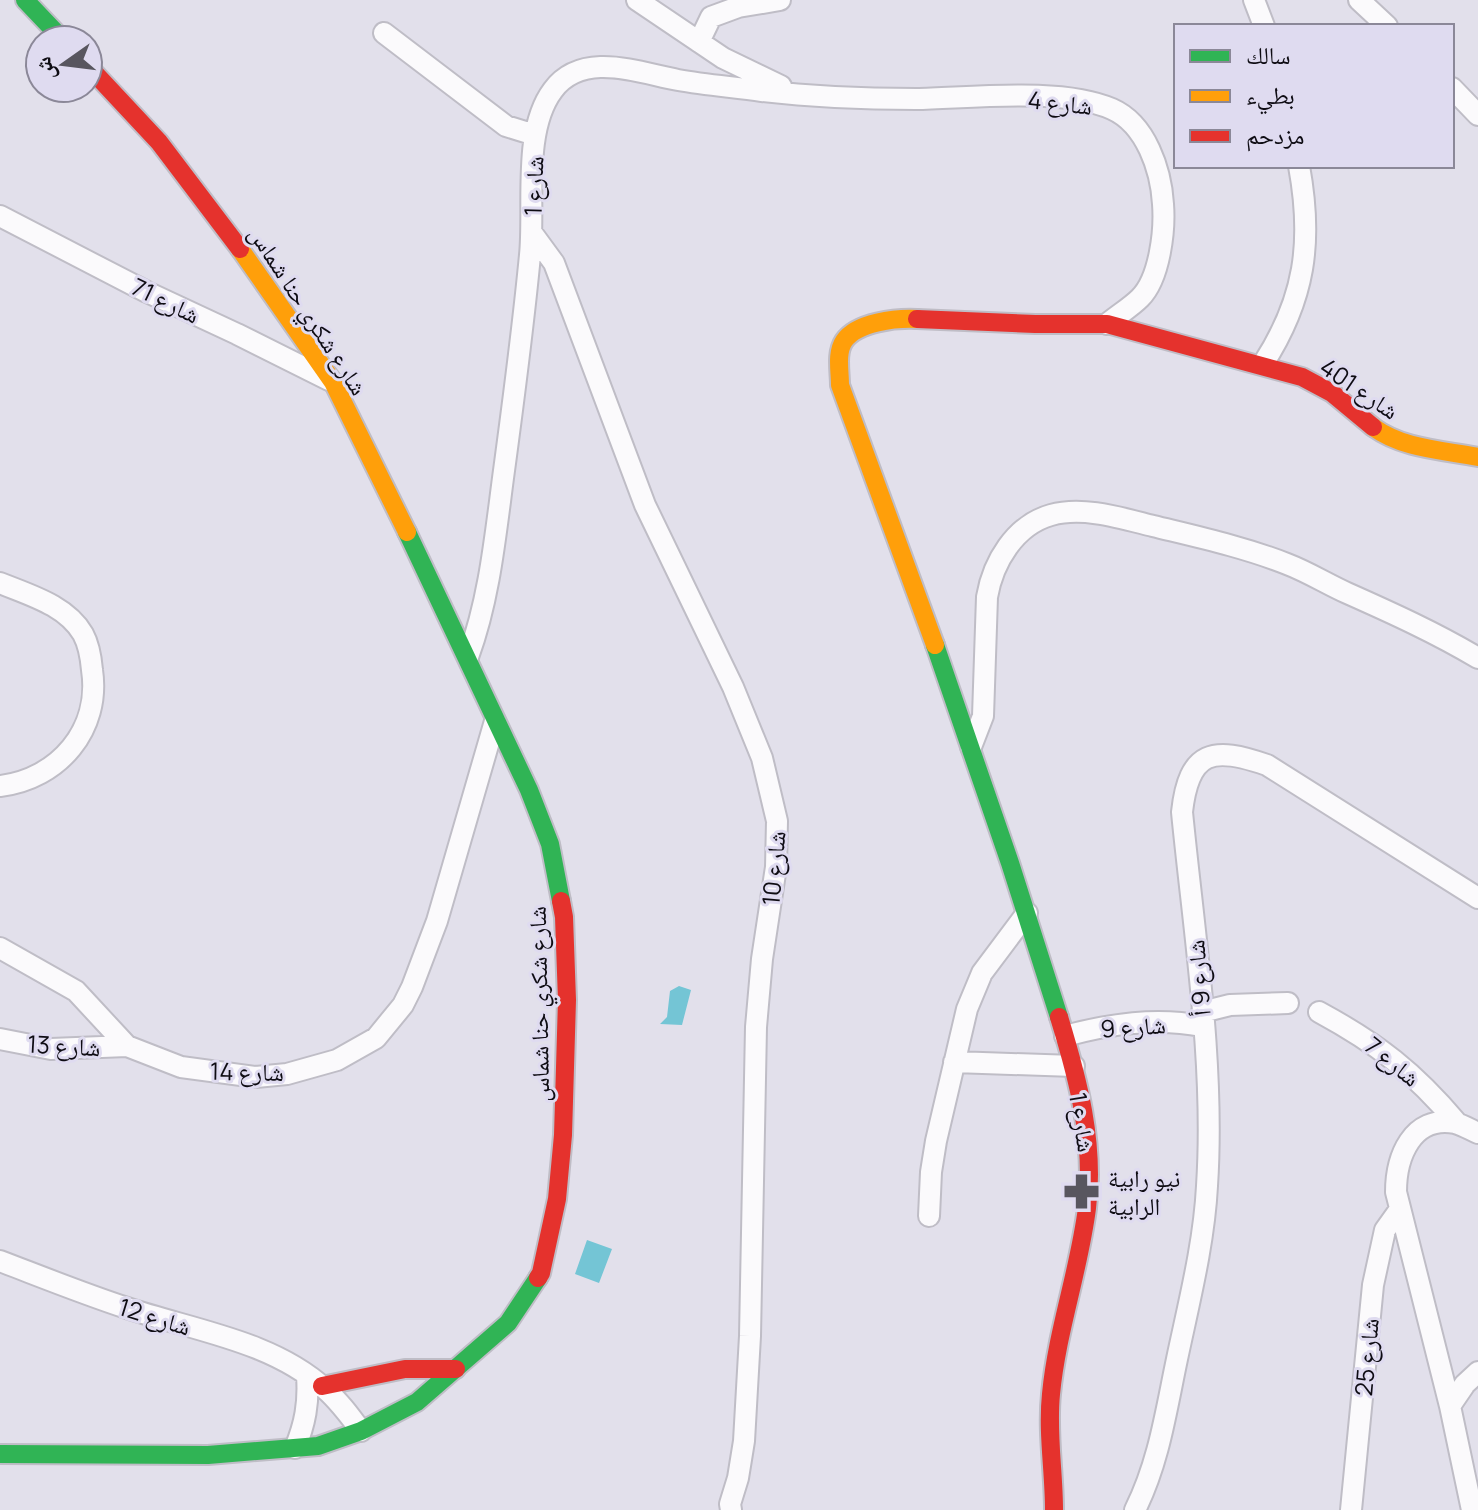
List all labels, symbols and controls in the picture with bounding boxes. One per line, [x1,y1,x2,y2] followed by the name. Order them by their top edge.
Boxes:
[24,24,104,104] north arrow
[1174,24,1454,168] legend
[1246,38,1291,71] text: سالك
[27,54,62,84] text: ش
[1246,78,1295,115] text: بطيء
[1026,82,1094,122] street label: شارع 4
[1246,118,1305,152] text: مزدحم
[515,156,551,216] street label: شارع 1
[238,219,376,403] street label: شارع شكري حنا شماس
[126,269,206,331] street label: شارع 71
[1314,350,1406,426] street label: شارع 401
[753,829,793,907] street label: شارع 10
[520,906,560,1102] street label: شارع شكري حنا شماس
[1178,939,1218,1017] street label: شارع 9 أ
[1099,1007,1167,1045] street label: شارع 9
[27,1027,101,1063] street label: شارع 13
[1358,1029,1428,1093] street label: شارع 7
[210,1054,284,1088] street label: شارع 14
[1062,1090,1104,1154] street label: شارع 1
[1108,1161,1180,1222] place label: نيو رابية الرابية
[1063,1172,1101,1210] pharmacy icon: نيو رابية الرابية
[115,1289,195,1343] street label: شارع 12
[1346,1317,1386,1397] street label: شارع 25

